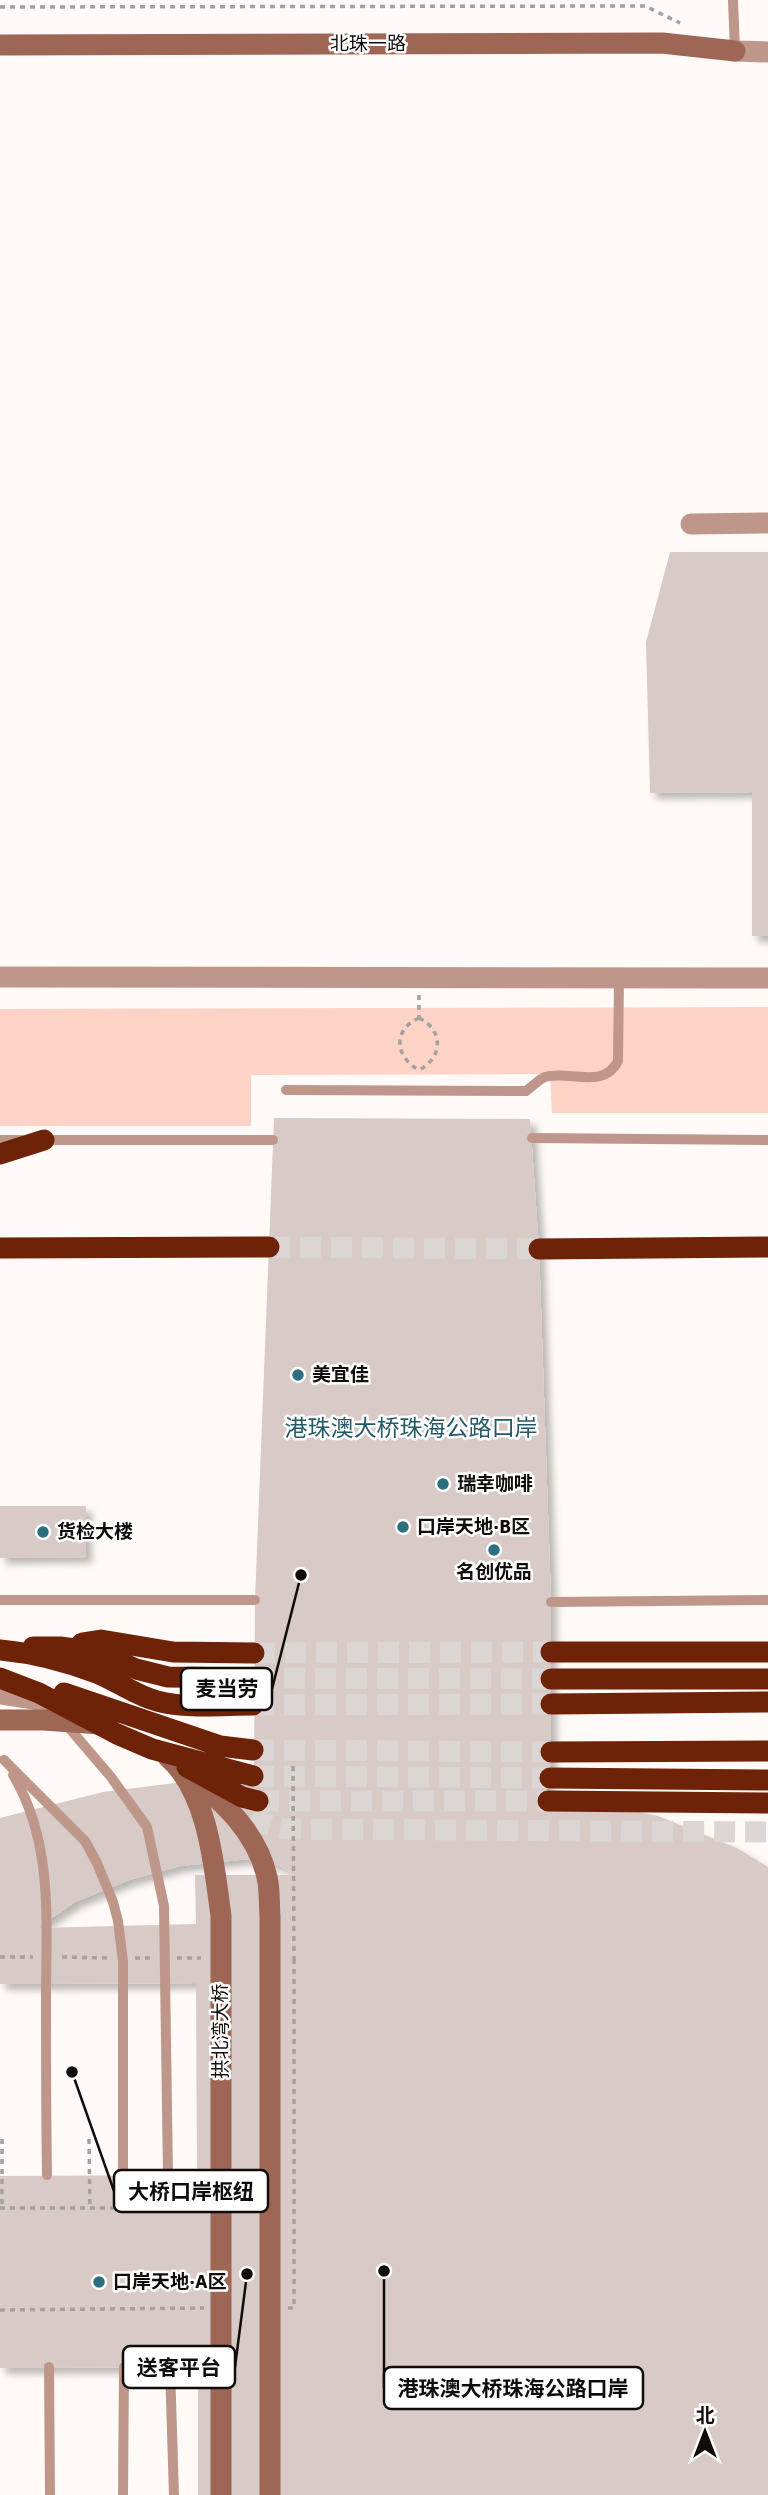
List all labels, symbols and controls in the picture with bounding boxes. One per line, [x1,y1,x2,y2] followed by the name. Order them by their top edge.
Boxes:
[330,32,406,56] street label: 北珠一路
[312,1363,369,1387] place label: 美宜佳
[290,1367,306,1383] marker: 美宜佳
[285,1414,538,1443] district label: 港珠澳大桥珠海公路口岸
[457,1472,533,1496] place label: 瑞幸咖啡
[435,1476,451,1492] marker: 瑞幸咖啡
[417,1515,530,1539] place label: 口岸天地·B区
[395,1519,411,1535] marker: 口岸天地·B区
[57,1520,133,1544] place label: 货检大楼
[35,1524,51,1540] marker: 货检大楼
[486,1542,502,1558] marker: 名创优品
[456,1560,532,1584] place label: 名创优品
[181,1668,272,1710] callout: 麦当劳
[196,1676,259,1702] text: 麦当劳
[209,1983,233,2079] street label: 拱北湾大桥
[114,2170,268,2212] callout: 大桥口岸枢纽
[128,2179,254,2205] text: 大桥口岸枢纽
[113,2270,226,2294] place label: 口岸天地·A区
[91,2274,107,2290] marker: 口岸天地·A区
[123,2346,235,2388] callout: 送客平台
[136,2355,221,2381] text: 送客平台
[384,2367,643,2409] callout: 港珠澳大桥珠海公路口岸
[398,2376,629,2402] text: 港珠澳大桥珠海公路口岸
[670,2397,740,2467] north arrow
[695,2404,715,2428] text: 北

